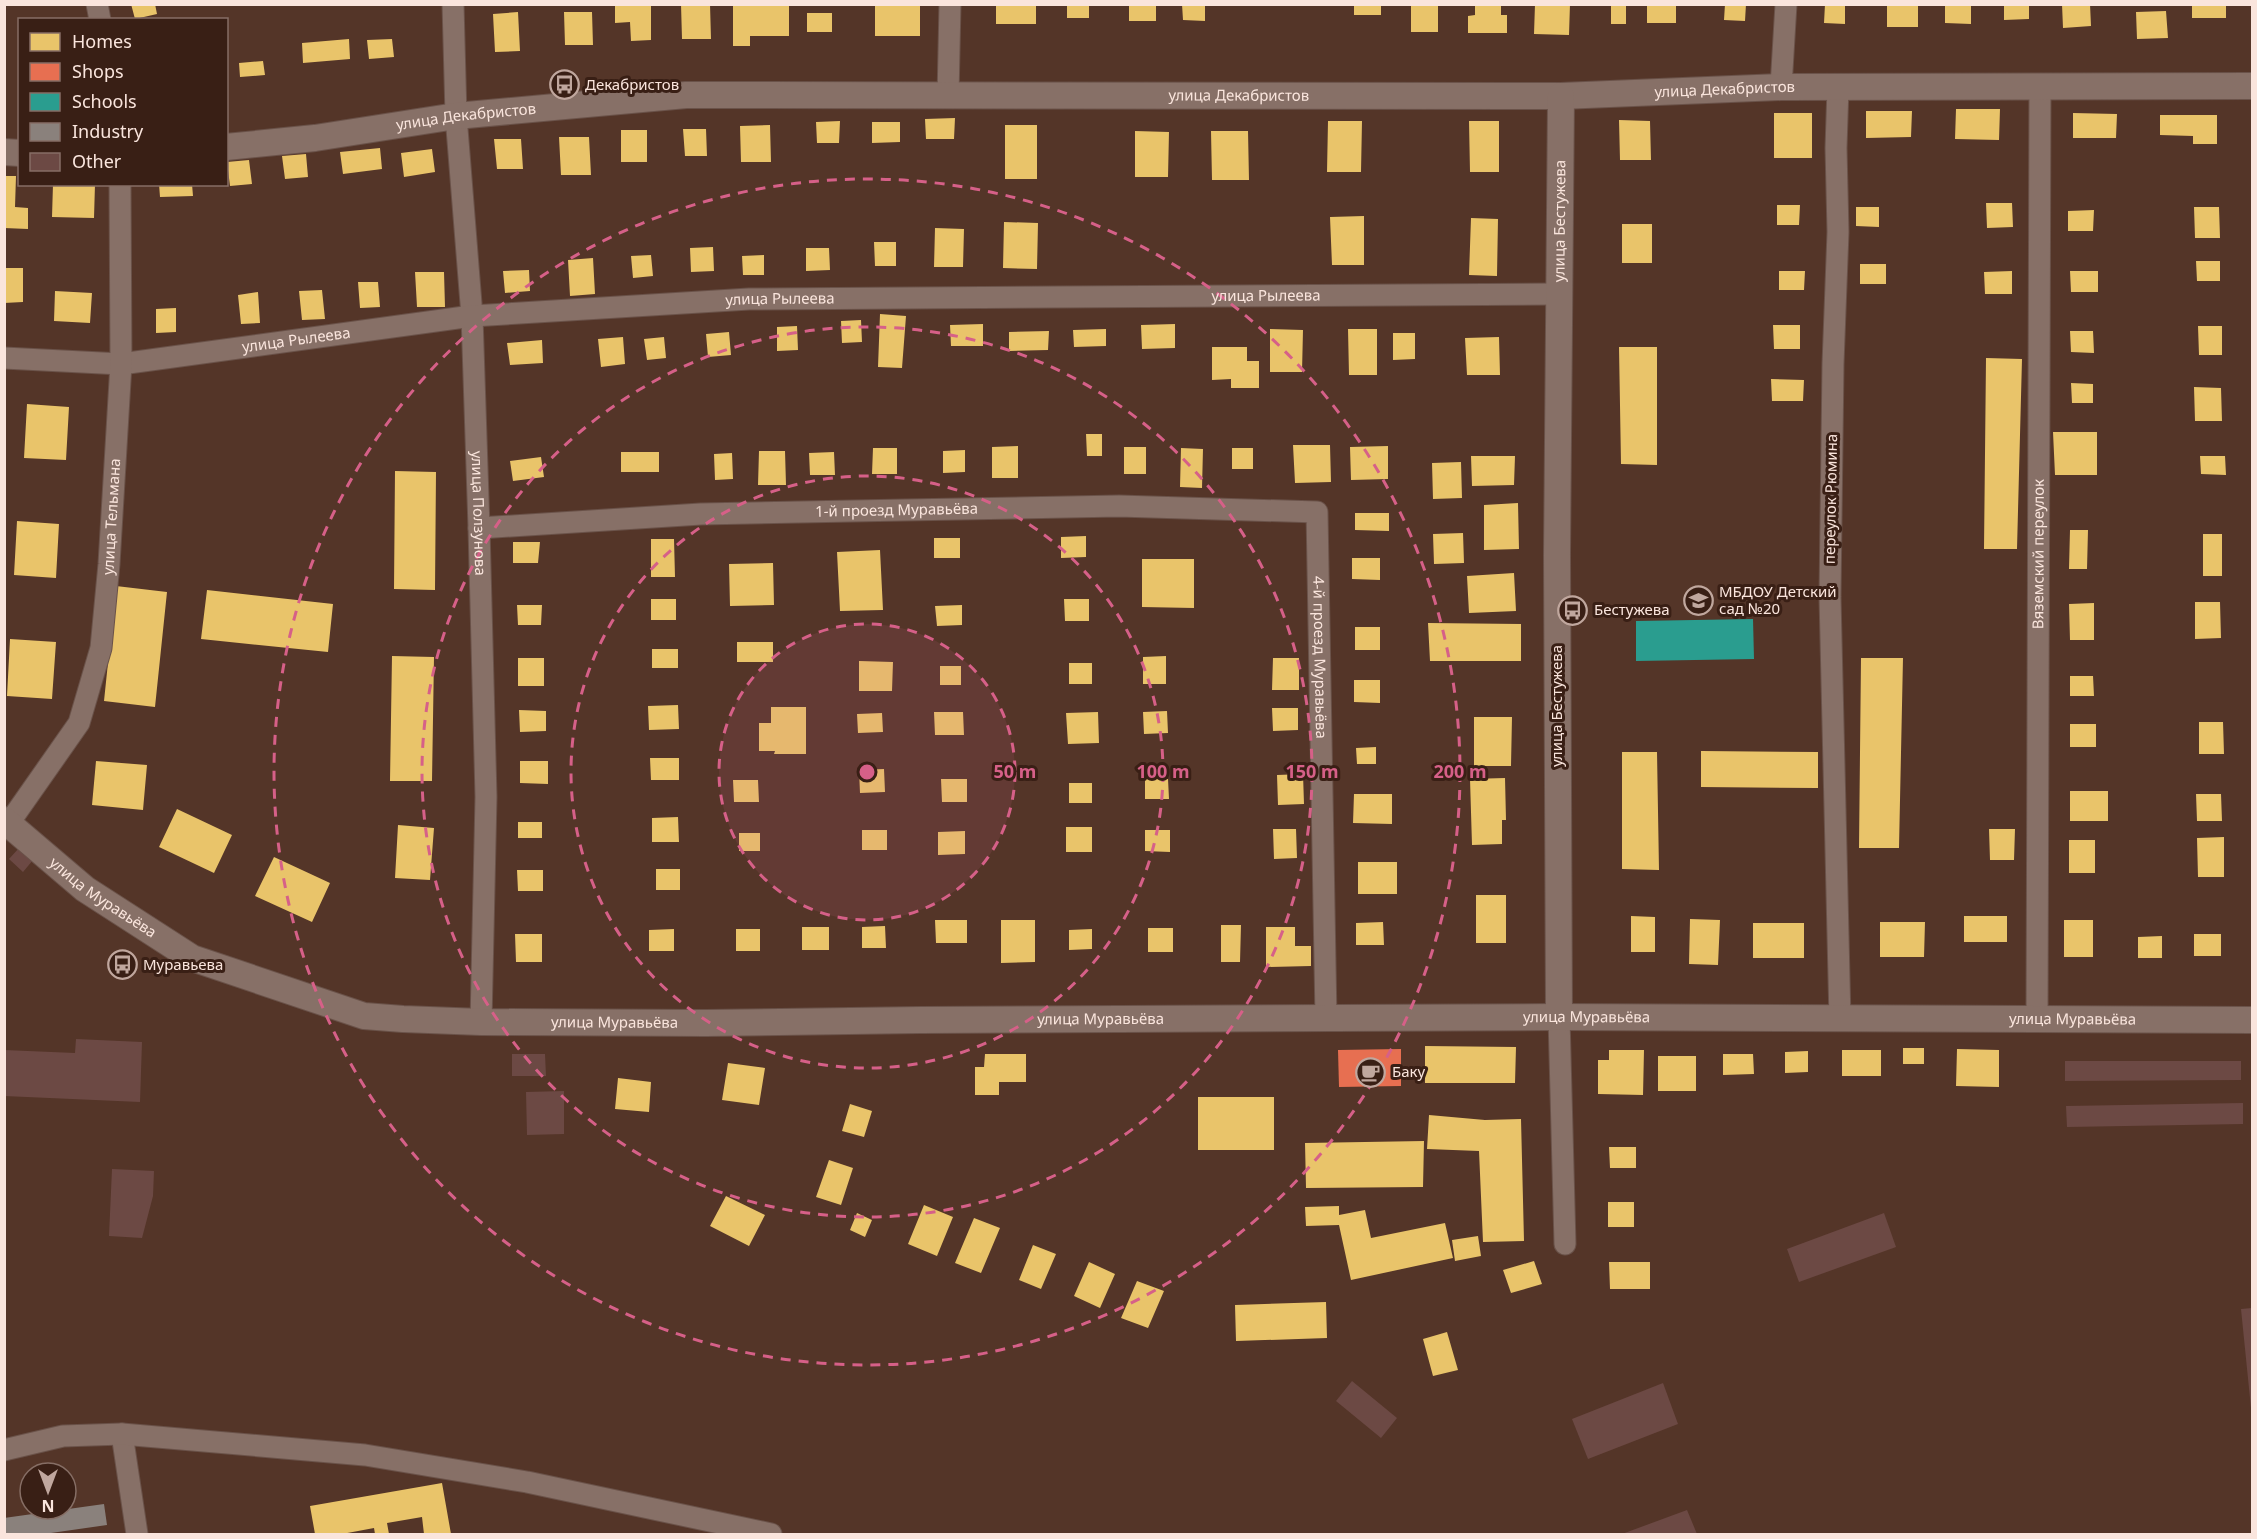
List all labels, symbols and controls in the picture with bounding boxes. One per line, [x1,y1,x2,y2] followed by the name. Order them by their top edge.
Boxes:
[18,18,228,186] legend
[72,29,132,53] text: Homes
[72,59,124,83] text: Shops
[548,69,580,101] bus stop icon: Декабристов
[585,74,679,94] place label: Декабристов
[1654,76,1795,101] street label: улица Декабристов
[1169,85,1309,105] street label: улица Декабристов
[72,89,137,113] text: Schools
[395,98,537,134] street label: улица Декабристов
[72,119,144,143] text: Industry
[72,149,122,173] text: Other
[1548,160,1569,282] street label: улица Бестужева
[1211,284,1321,305] street label: улица Рылеева
[725,287,835,309] street label: улица Рылеева
[241,322,351,356] street label: улица Рылеева
[1819,434,1841,564] street label: переулок Рюмина
[467,450,491,576] street label: улица Ползунова
[97,458,124,576] street label: улица Тельмана
[2027,479,2048,629] street label: Вяземский переулок
[815,498,978,521] street label: 1-й проезд Муравьёва
[1309,576,1332,739] street label: 4-й проезд Муравьёва
[1719,581,1837,618] place label: МБДОУ Детский сад №20
[1682,585,1714,617] school or university icon: МБДОУ Детский сад №20
[1557,594,1589,626] bus stop icon: Бестужева
[1594,599,1670,619] place label: Бестужева
[1546,645,1566,767] street label: улица Бестужева
[994,759,1036,783] text: 50 m
[1136,759,1190,783] text: 100 m
[1285,759,1339,783] text: 150 m
[1433,759,1487,783] text: 200 m
[857,762,877,782] centre of rings
[46,852,161,942] street label: улица Муравьёва
[106,949,138,981] bus stop icon: Муравьева
[143,954,223,974] place label: Муравьева
[1523,1006,1650,1026] street label: улица Муравьёва
[1037,1008,1164,1028] street label: улица Муравьёва
[2009,1008,2136,1028] street label: улица Муравьёва
[551,1011,678,1032] street label: улица Муравьёва
[1355,1056,1387,1088] cafe icon: Баку
[1392,1061,1426,1081] place label: Баку
[18,1461,78,1521] north arrow
[41,1495,55,1517] text: N

